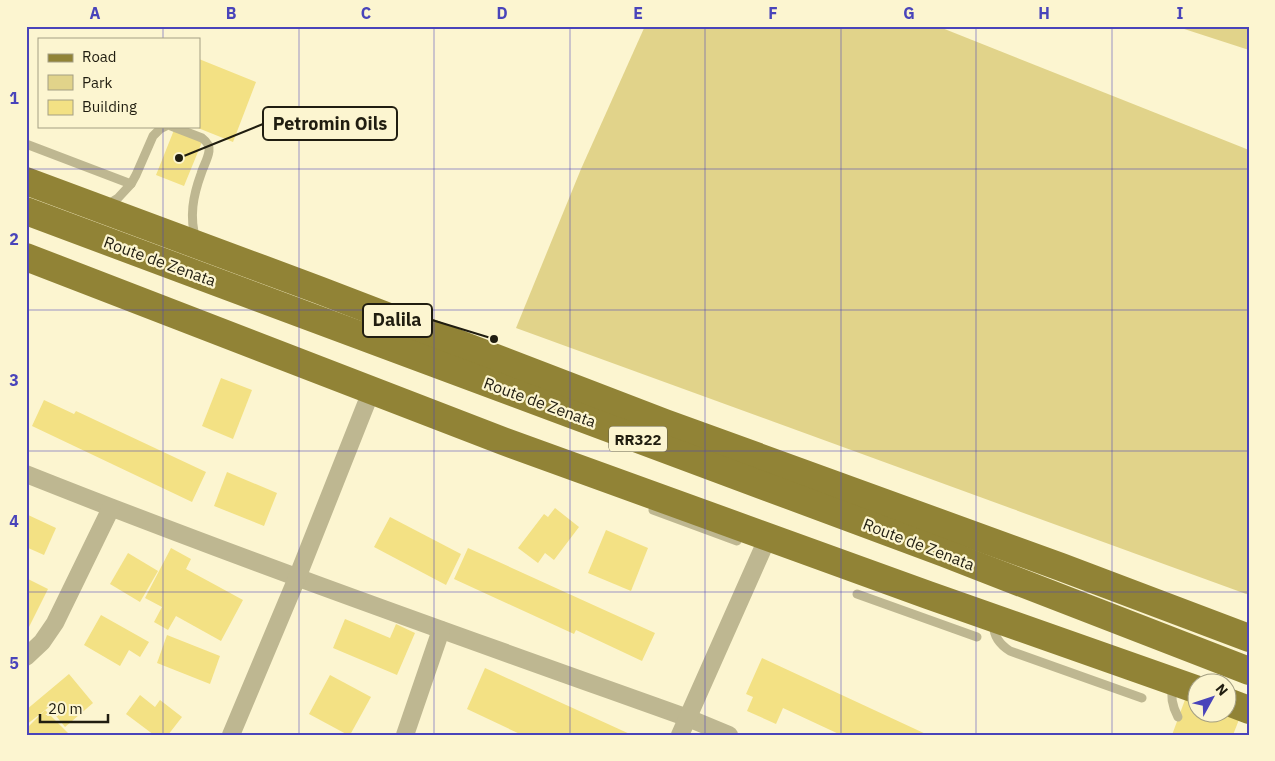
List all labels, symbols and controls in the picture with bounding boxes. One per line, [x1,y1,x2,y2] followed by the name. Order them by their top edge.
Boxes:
[90,3,101,23] text: A
[226,3,237,23] text: B
[361,3,371,23] text: C
[496,3,508,23] text: D
[633,3,643,23] text: E
[768,3,778,23] text: F
[903,3,915,23] text: G
[1038,3,1050,23] text: H
[1177,3,1184,23] text: I
[38,38,200,128] legend
[82,47,117,66] text: Road
[82,73,112,92] text: Park
[9,88,19,108] text: 1
[82,97,137,116] text: Building
[263,107,397,140] callout: Petromin Oils
[273,112,387,135] text: Petromin Oils
[9,229,19,249] text: 2
[101,231,219,291] street label: Route de Zenata
[363,304,432,337] callout: Dalila
[372,308,422,331] text: Dalila
[9,370,19,390] text: 3
[481,372,599,432] street label: Route de Zenata
[609,426,667,452] road number: RR322
[9,511,19,531] text: 4
[860,514,978,575] street label: Route de Zenata
[9,653,19,673] text: 5
[1188,674,1238,724] north arrow
[1212,680,1232,699] text: N
[40,691,108,723] scale bar
[48,699,83,718] text: 20 m

